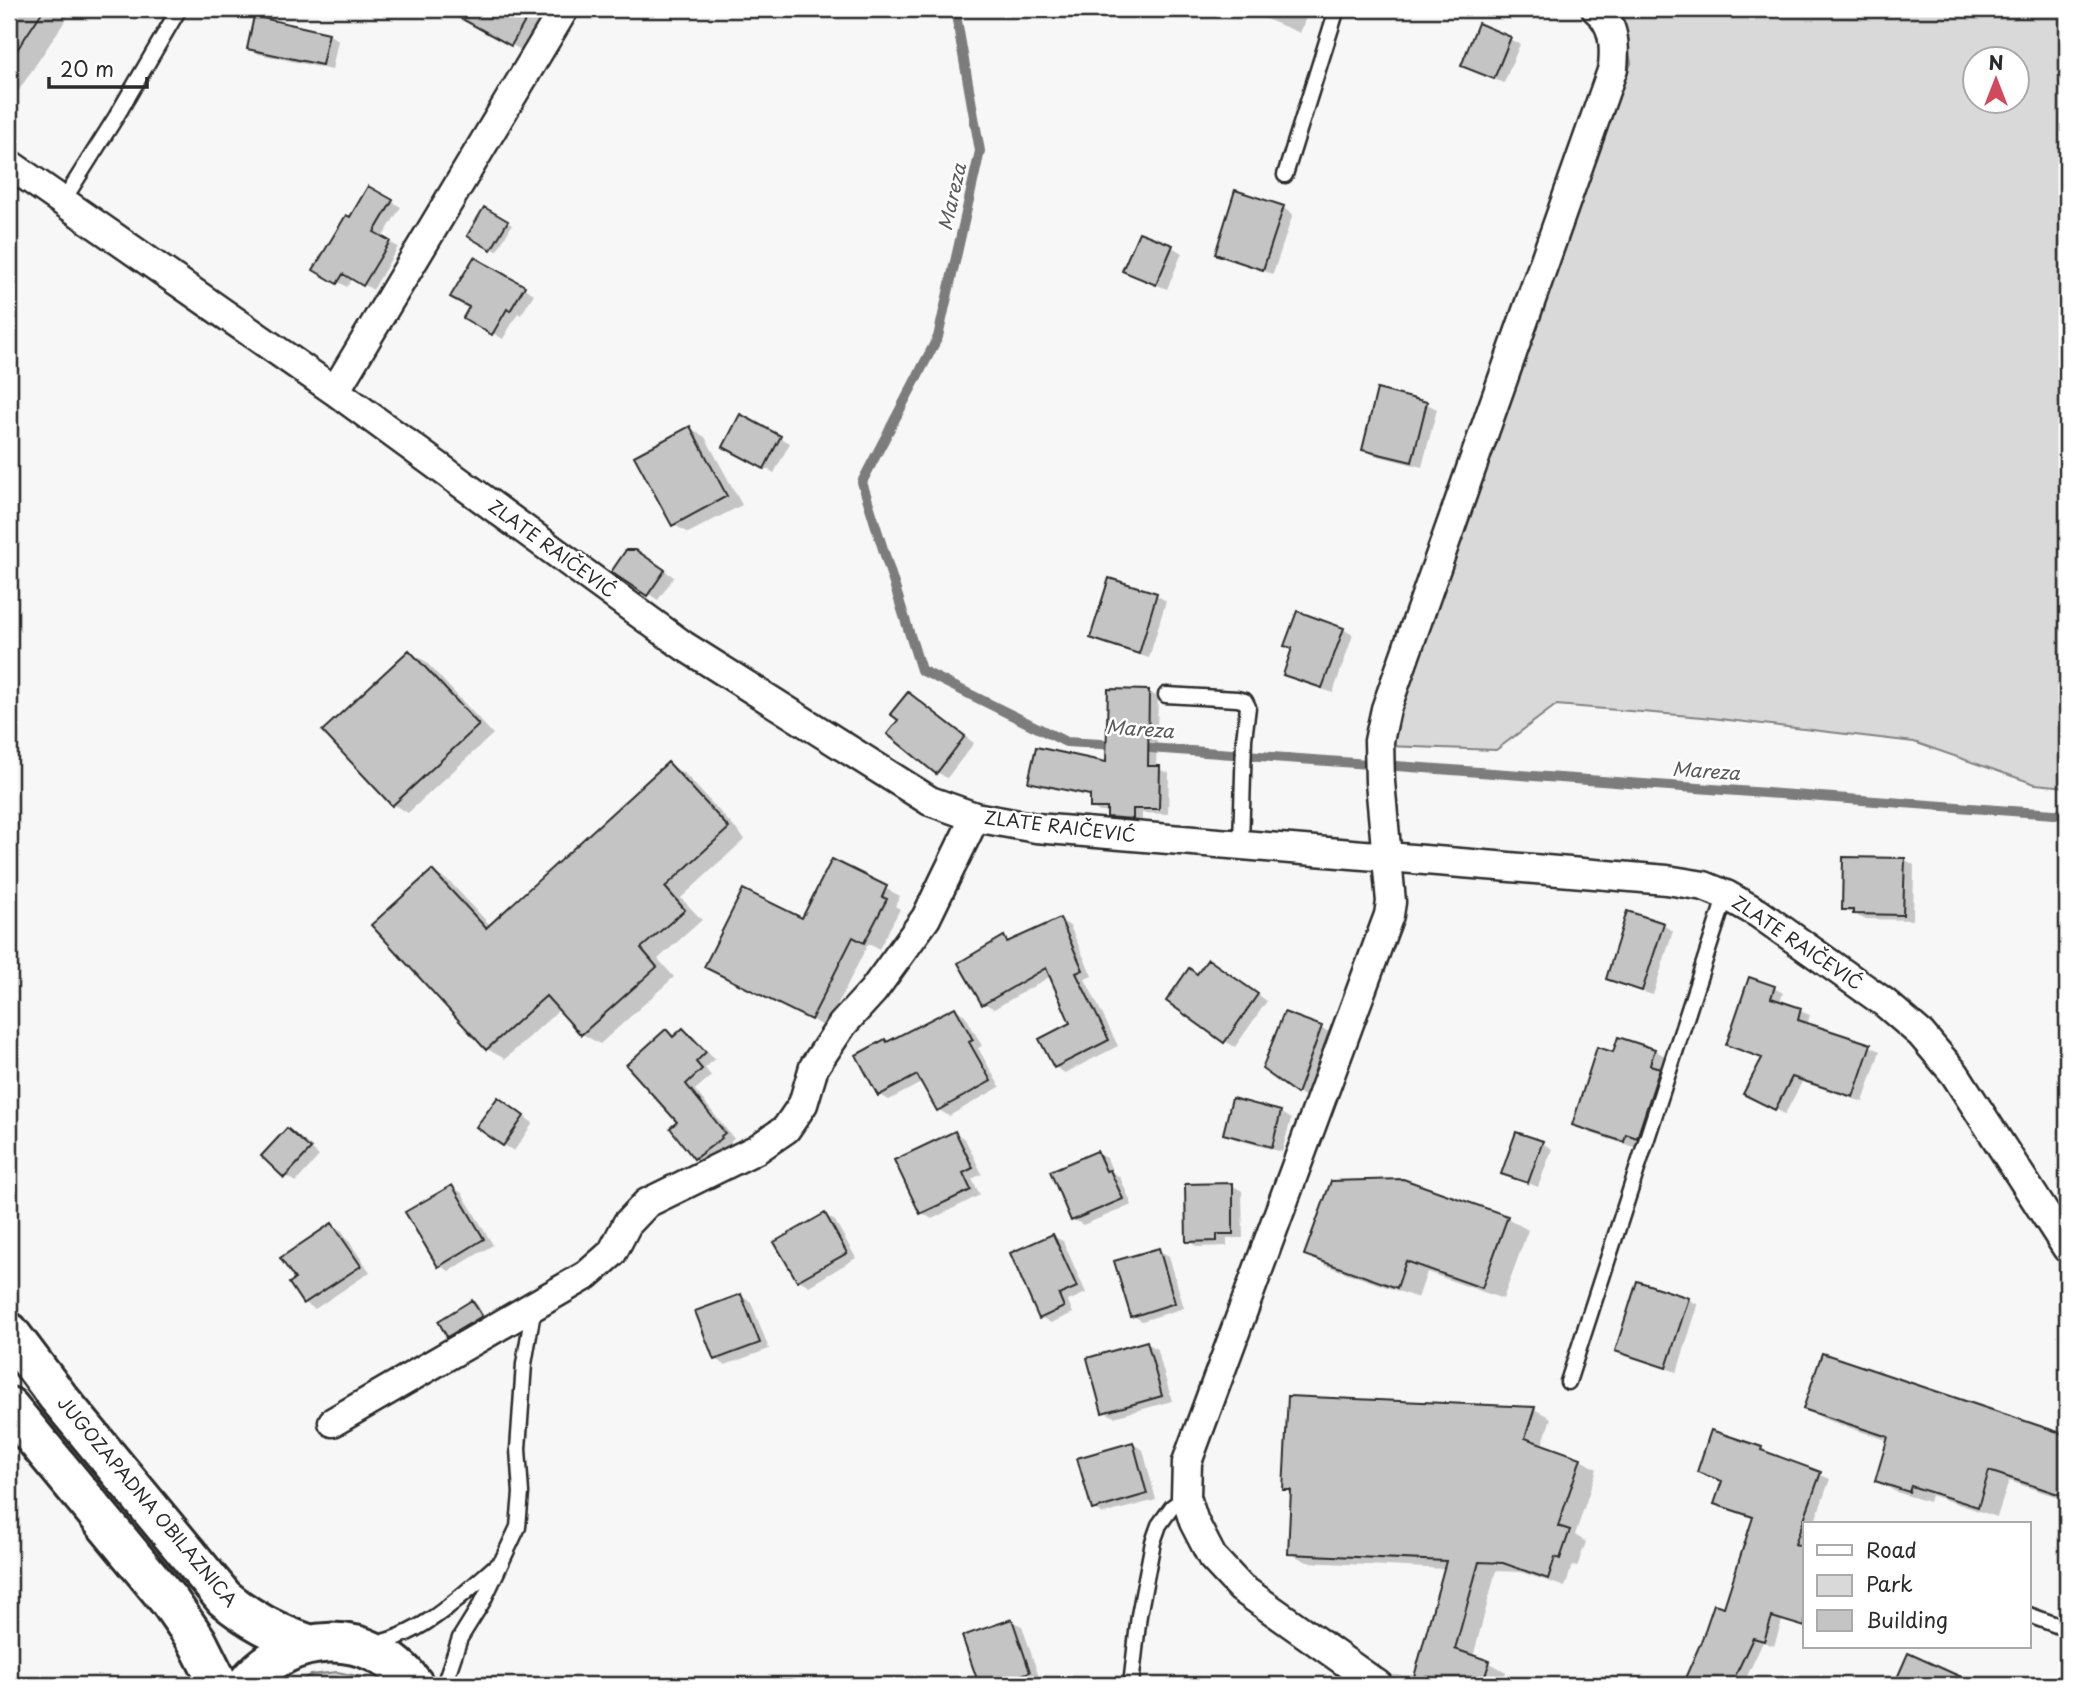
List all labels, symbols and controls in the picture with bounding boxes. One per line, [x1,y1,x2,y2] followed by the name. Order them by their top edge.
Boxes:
[49,46,147,90] scale bar
[1960,46,2030,116] north arrow
[1988,48,2004,76] text: N
[60,52,114,84] text: 20 m
[930,159,973,233] water label: Mareza
[483,492,622,603] street label: ZLATE RAIČEVIĆ
[1105,712,1176,744] water label: Mareza
[1671,754,1742,786] water label: Mareza
[983,803,1137,848] street label: ZLATE RAIČEVIĆ
[1727,888,1868,995] street label: ZLATE RAIČEVIĆ
[52,1390,245,1613] street label: JUGOZAPADNA OBILAZNICA
[1803,1522,2030,1648] legend
[1866,1533,1917,1565] text: Road
[1866,1567,1913,1599] text: Park
[1866,1603,1948,1635] text: Building

